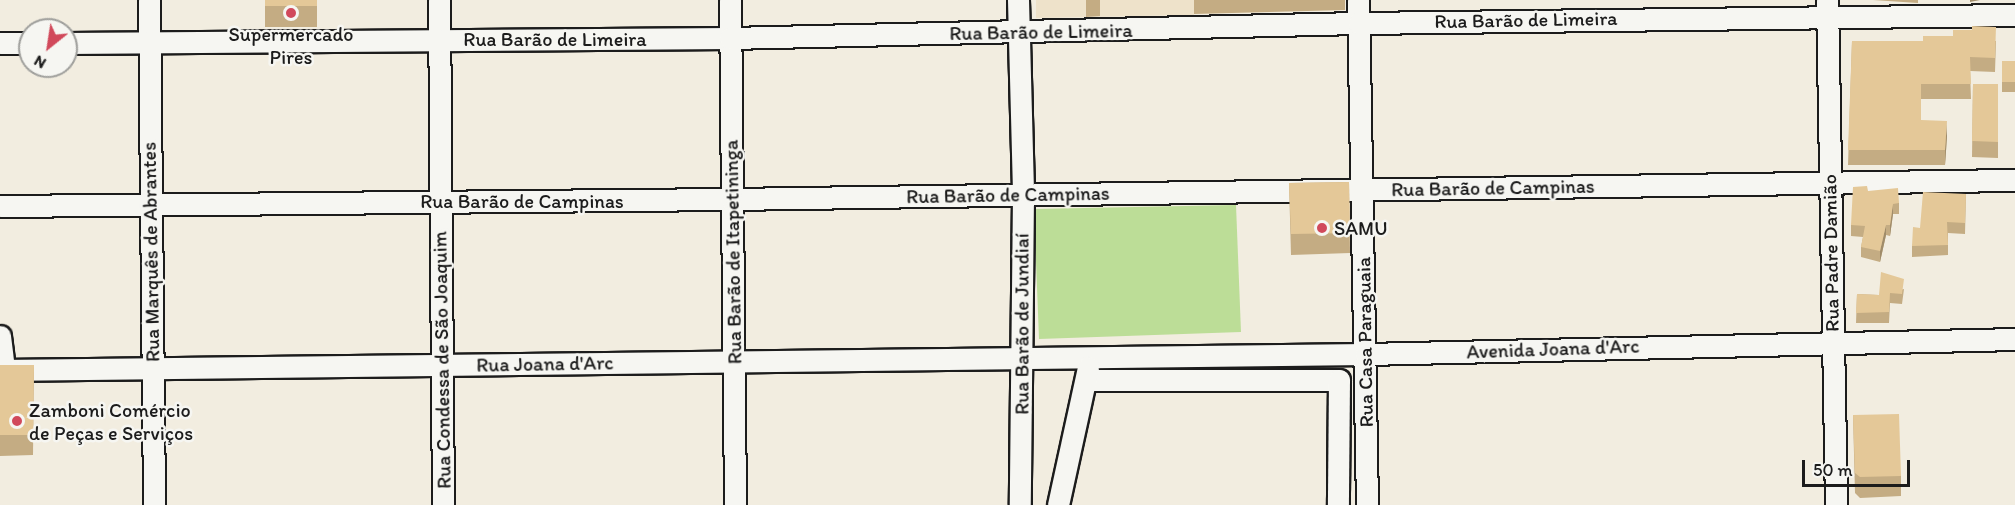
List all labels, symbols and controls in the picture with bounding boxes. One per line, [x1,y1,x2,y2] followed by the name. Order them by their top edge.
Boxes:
[284,6,298,20] marker: Supermercado Pires
[1434,6,1618,34] street label: Rua Barão de Limeira
[18,18,78,78] north arrow
[949,18,1133,46] street label: Rua Barão de Limeira
[229,22,353,69] place label: Supermercado Pires
[463,27,647,51] street label: Rua Barão de Limeira
[30,51,49,73] text: N
[719,140,747,364] street label: Rua Barão de Itapetininga
[137,142,165,362] street label: Rua Marquês de Abrantes
[1391,174,1595,202] street label: Rua Barão de Campinas
[1818,174,1844,332] street label: Rua Padre Damião
[906,181,1110,209] street label: Rua Barão de Campinas
[420,189,624,213] street label: Rua Barão de Campinas
[1334,216,1387,240] place label: SAMU
[1315,221,1329,235] marker: SAMU
[428,231,456,489] street label: Rua Condessa de São Joaquim
[1010,233,1034,415] street label: Rua Barão de Jundiaí
[1352,257,1378,427] street label: Rua Casa Paraguaia
[1466,334,1640,364] street label: Avenida Joana d'Arc
[476,351,614,377] street label: Rua Joana d'Arc
[29,398,193,445] place label: Zamboni Comércio de Peças e Serviços
[10,414,24,428] marker: Zamboni Comércio de Peças e Serviços
[1805,448,1913,486] scale bar
[1813,459,1853,481] text: 50 m

